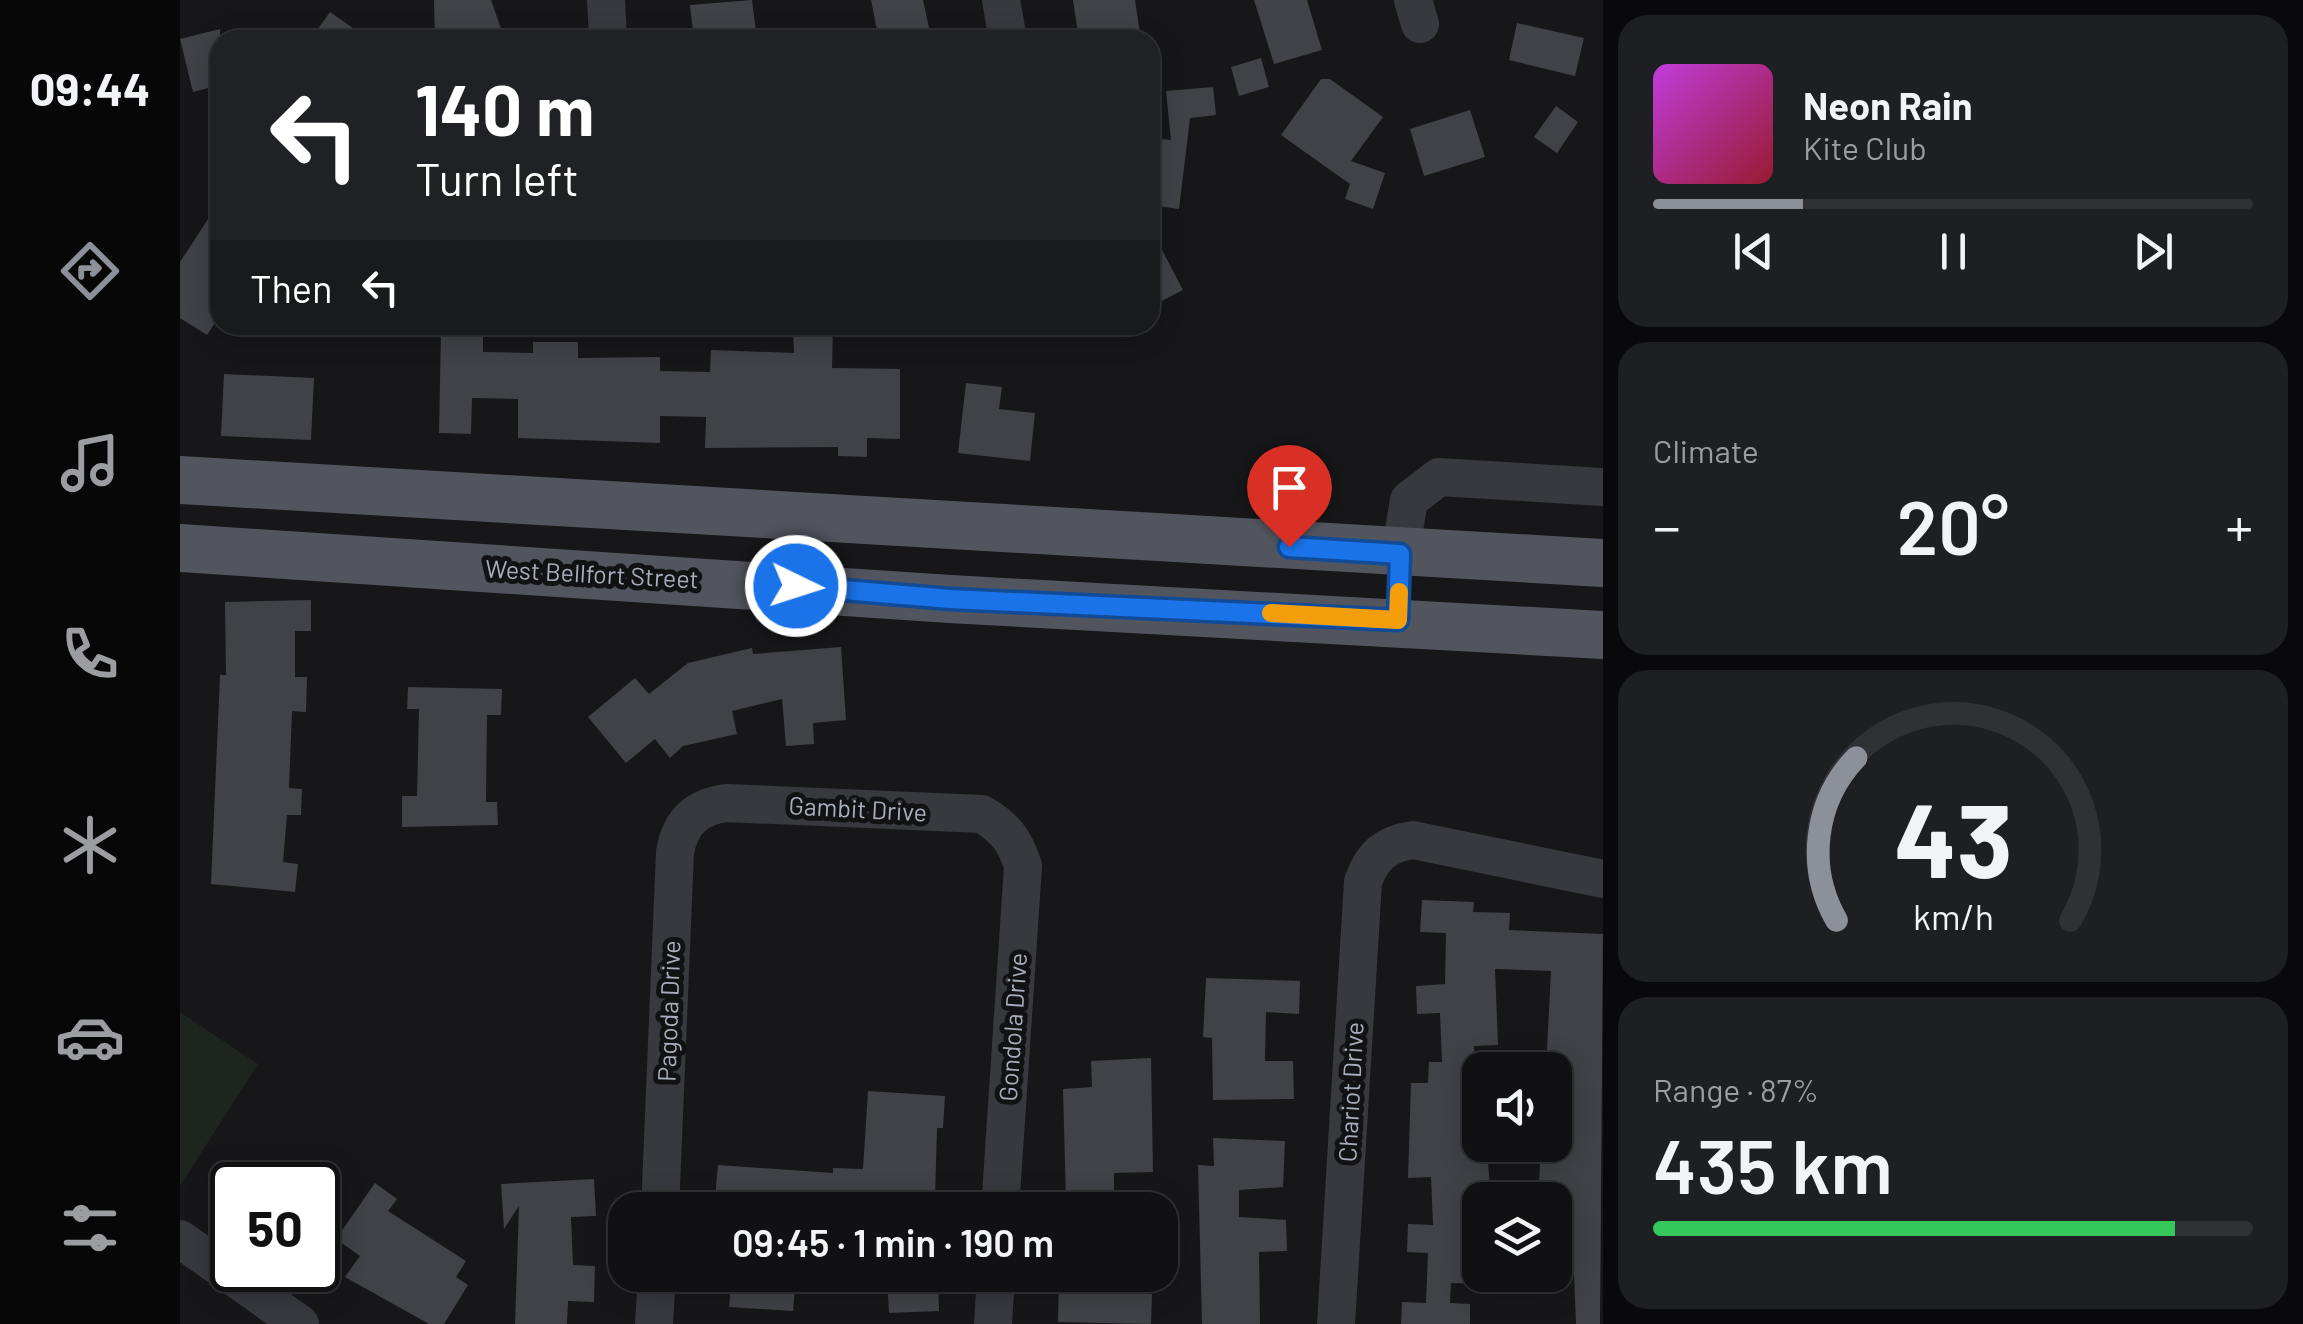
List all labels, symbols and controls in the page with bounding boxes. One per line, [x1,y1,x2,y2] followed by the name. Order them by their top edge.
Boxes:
[30,61,150,115] text: 09:44
[415,66,594,150] text: 140 m
[250,70,380,200] icon: left
[1803,82,1972,128] text: Neon Rain
[1803,128,1927,166] text: Kite Club
[415,151,579,205] text: Turn left
[1726,224,1781,279] icon: previous
[1926,224,1981,279] icon: pause
[2126,224,2181,279] icon: next
[55,236,125,306] icon: directions
[353,260,408,315] icon: left
[250,265,333,311] text: Then
[55,428,125,498] icon: music
[1653,431,1759,469] text: Climate
[1247,445,1332,548] pin
[1262,460,1317,515] icon: arrive
[1897,480,2009,570] text: 20°
[1653,492,1681,558] text: −
[2225,492,2253,558] text: +
[744,534,848,638] position arrow
[485,552,699,594] street label: West Bellfort Street
[55,619,125,689] icon: phone
[1893,774,2013,899] text: 43
[788,789,928,827] street label: Gambit Drive
[55,810,125,880] icon: climate
[1913,894,1993,937] text: km/h
[651,940,685,1082] street label: Pagoda Drive
[992,952,1032,1102] street label: Gondola Drive
[55,1002,125,1072] icon: car
[1331,1021,1369,1163] street label: Chariot Drive
[1462,1052,1572,1292] map controls
[1462,1052,1572,1162] button: sound
[1653,1070,1819,1108] text: Range · 87%
[1653,1119,1893,1209] text: 435 km
[210,1162,340,1292] speed limit sign: 50
[1462,1182,1572,1292] button: layers
[55,1193,125,1263] icon: filters
[732,1219,1054,1265] text: 09:45 · 1 min · 190 m

